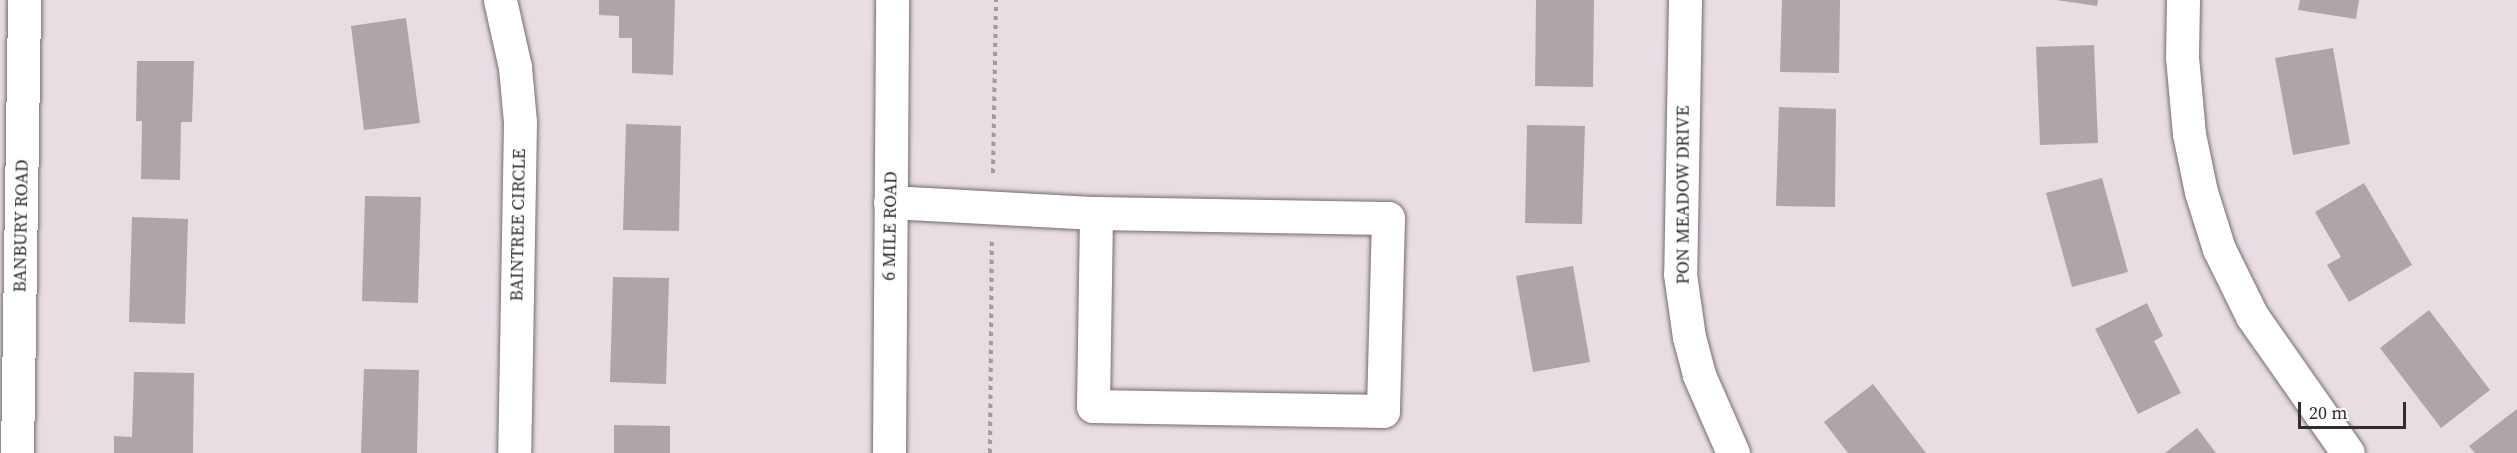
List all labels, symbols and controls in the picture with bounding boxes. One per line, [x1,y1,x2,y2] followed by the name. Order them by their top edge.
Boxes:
[1672,105,1694,285] street label: PON MEADOW DRIVE
[506,148,530,302] street label: BAINTREE CIRCLE
[9,159,33,293] street label: BANBURY ROAD
[878,171,902,281] street label: 6 MILE ROAD
[2301,390,2409,428] scale bar
[2309,400,2347,425] text: 20 m

